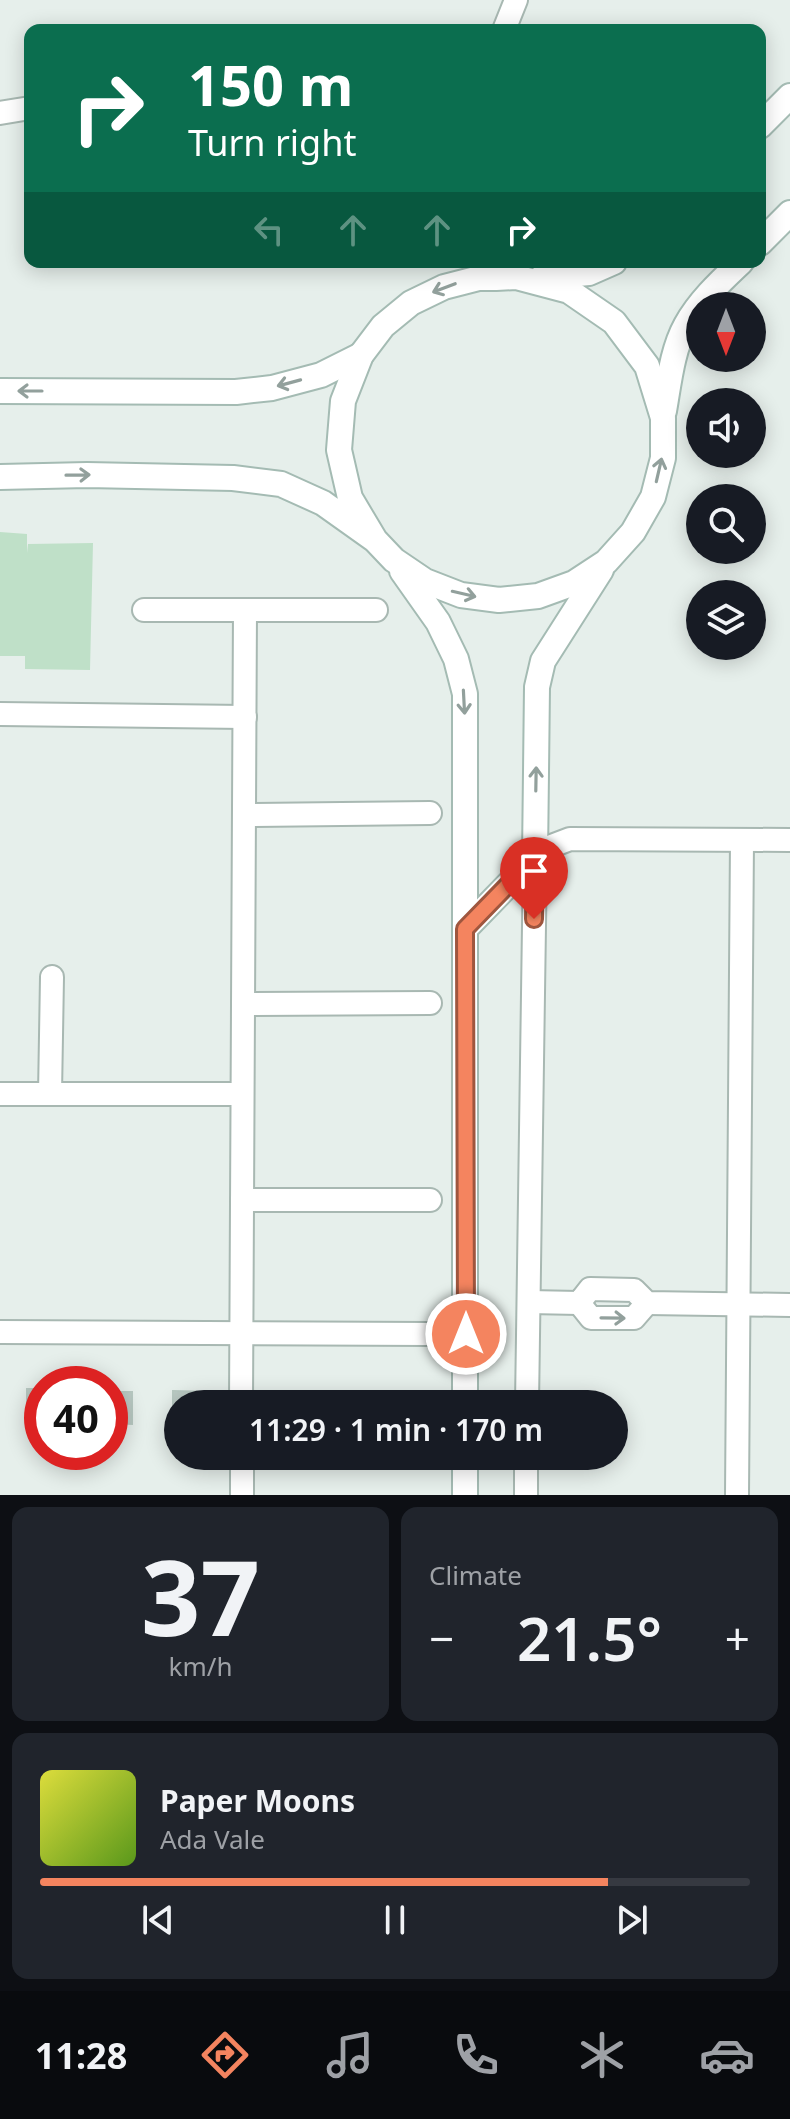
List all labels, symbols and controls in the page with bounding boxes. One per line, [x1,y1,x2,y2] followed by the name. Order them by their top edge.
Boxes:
[188,46,353,122] text: 150 m
[56,56,160,160] icon: right
[188,118,356,167] text: Turn right
[247,208,291,252] icon: left
[331,208,375,252] icon: ahead
[415,208,459,252] icon: ahead
[499,208,543,252] icon: right
[432,282,457,296] one-way arrow
[686,292,766,372] north arrow
[686,292,766,660] map controls
[276,377,302,392] one-way arrow
[17,383,44,399] one-way arrow
[686,388,766,468] button: sound
[653,457,668,483] one-way arrow
[64,468,91,483] one-way arrow
[686,484,766,564] button: search
[686,580,766,660] button: layers
[450,587,476,602] one-way arrow
[457,688,472,715] one-way arrow
[528,766,544,793] one-way arrow
[500,837,568,919] pin
[512,849,556,893] icon: arrive
[424,1292,508,1376] position arrow
[599,1310,626,1326] one-way arrow
[24,1366,128,1470] speed limit sign: 40
[249,1409,543,1450] text: 11:29 · 1 min · 170 m
[141,1525,260,1666] text: 37
[429,1557,522,1593] text: Climate
[517,1597,662,1679] text: 21.5°
[429,1608,454,1668] text: −
[725,1608,750,1668] text: +
[169,1648,232,1684] text: km/h
[160,1780,355,1821] text: Paper Moons
[160,1821,265,1857] text: Ada Vale
[136,1898,180,1942] icon: previous
[373,1898,417,1942] icon: pause
[610,1898,654,1942] icon: next
[197,2027,253,2083] icon: directions
[322,2027,378,2083] icon: music
[448,2027,504,2083] icon: phone
[574,2027,630,2083] icon: climate
[699,2027,755,2083] icon: car
[35,2031,127,2080] text: 11:28

